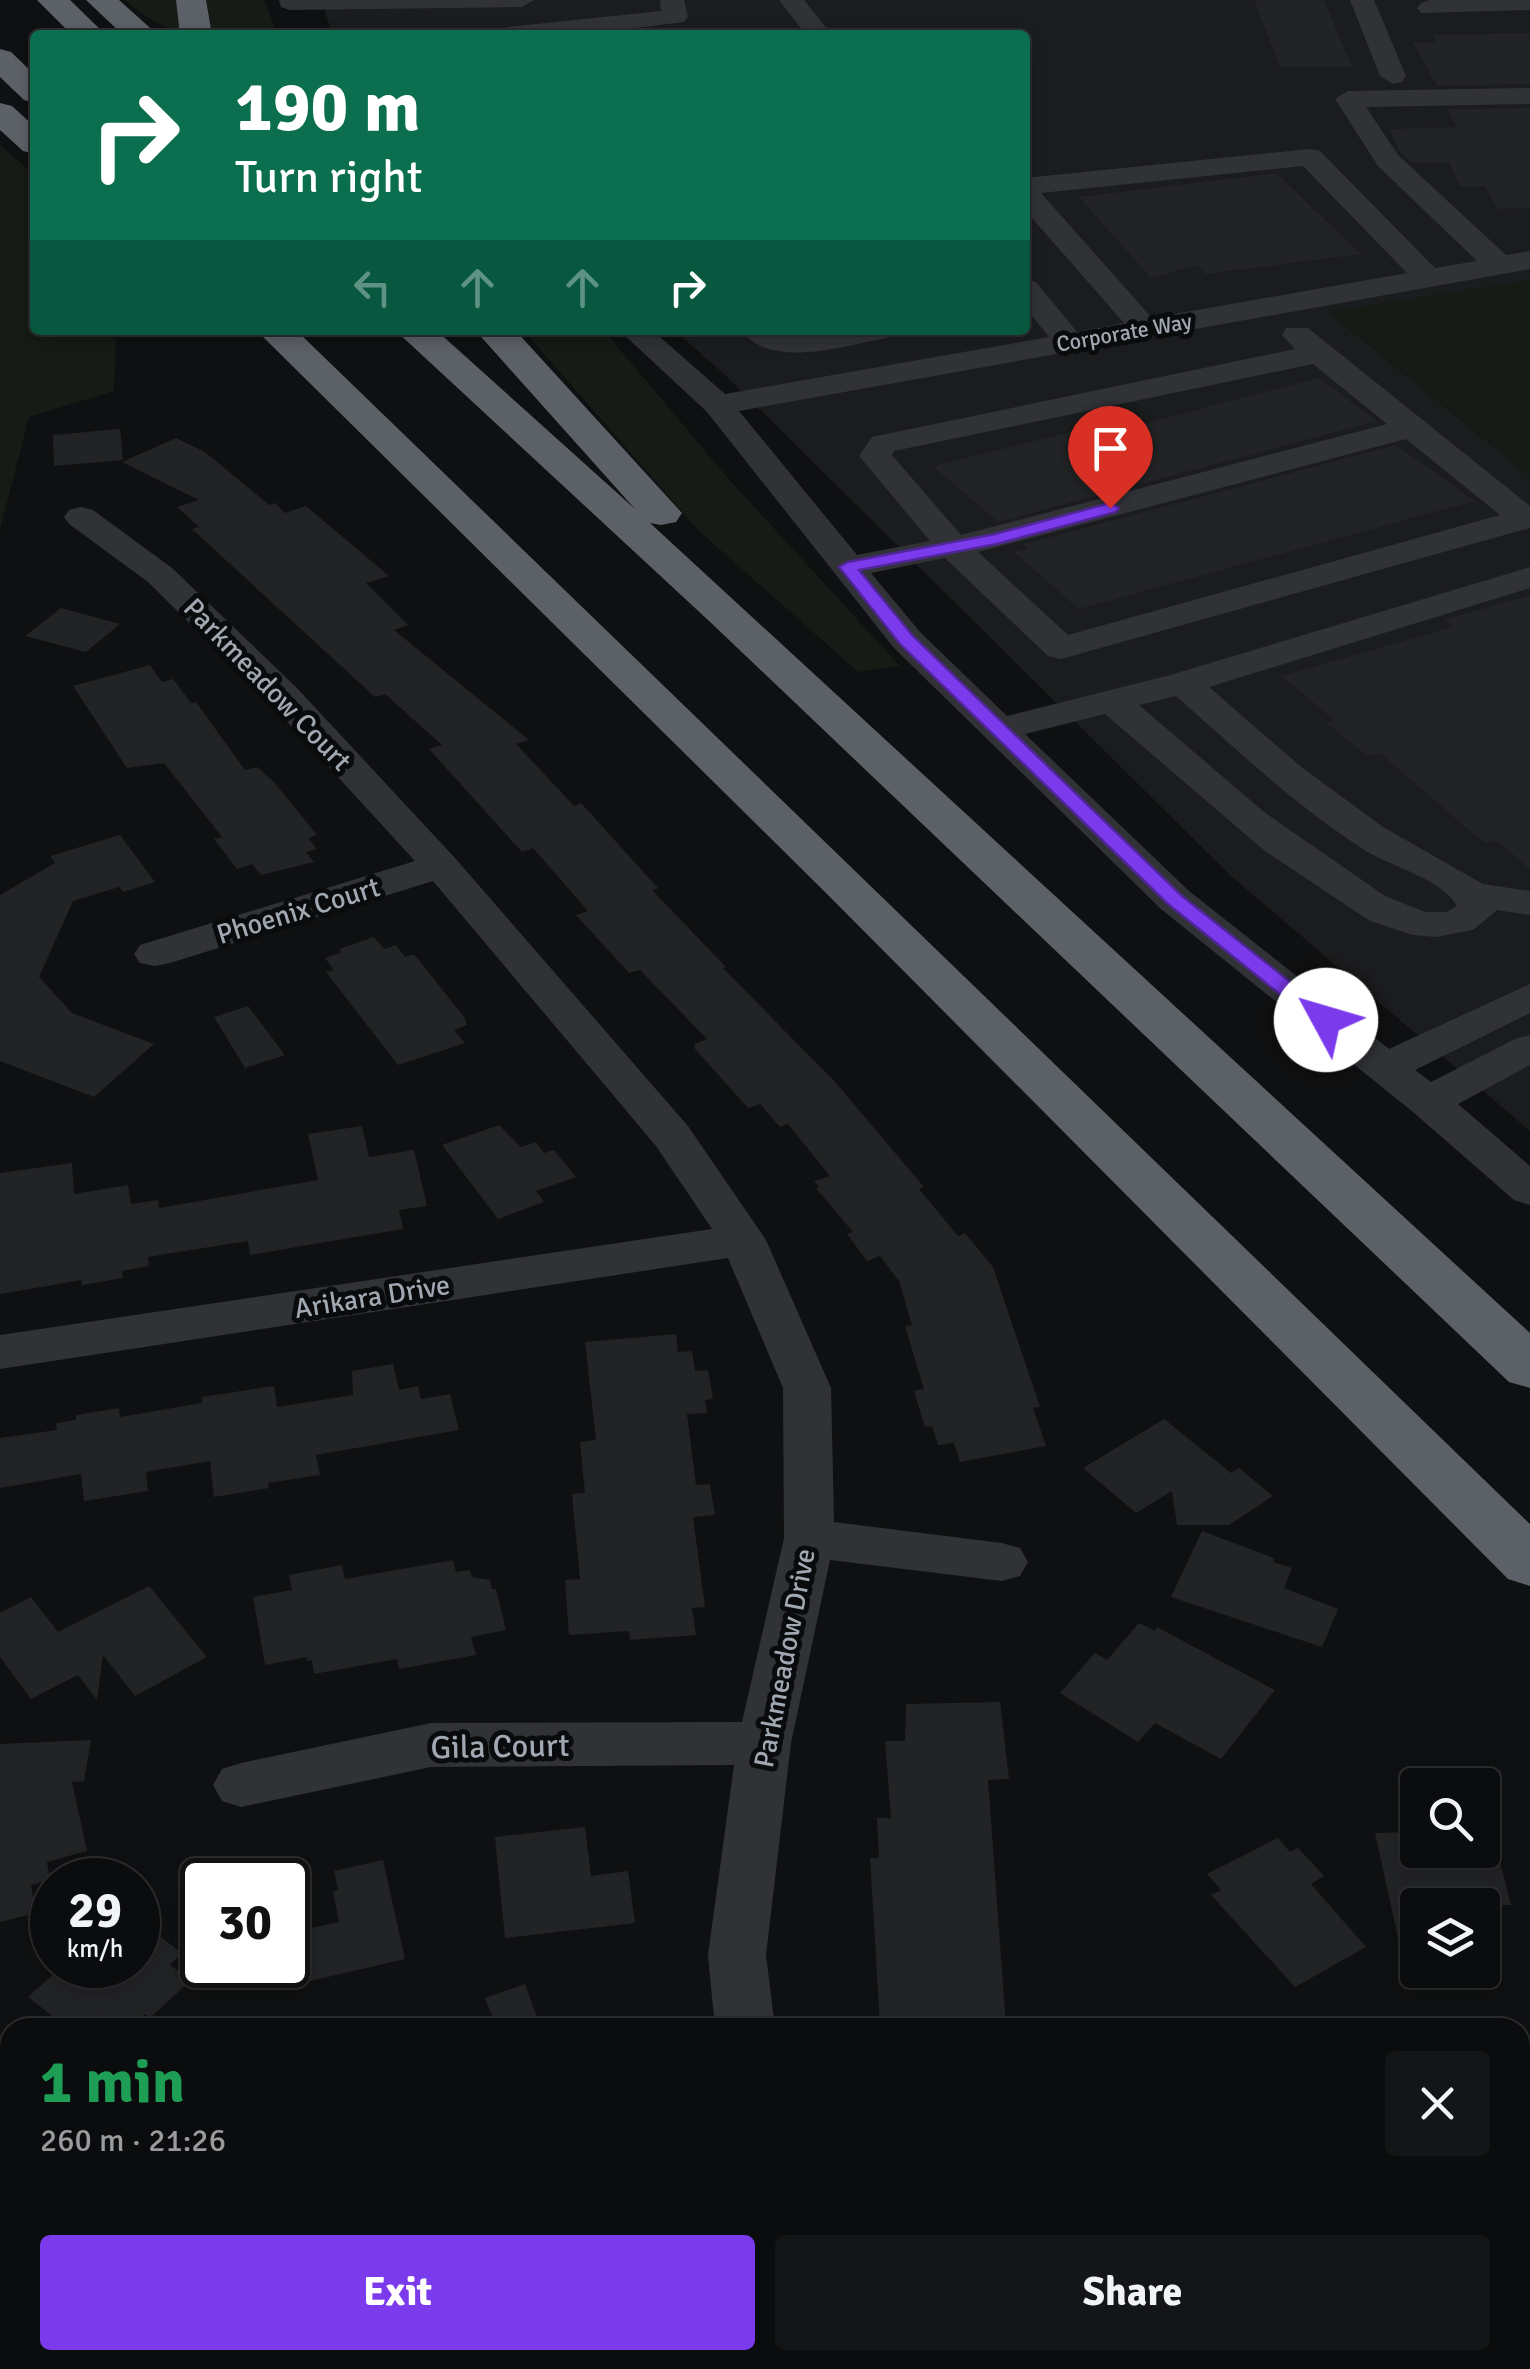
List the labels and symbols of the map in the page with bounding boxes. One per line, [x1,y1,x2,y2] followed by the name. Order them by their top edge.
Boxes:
[1054,307,1195,358] street label: Corporate Way
[1068,406,1153,509] pin
[176,591,358,778] street label: Parkmeadow Court
[213,870,384,952] street label: Phoenix Court
[1274,968,1378,1072] position arrow
[292,1268,452,1326] street label: Arikara Drive
[747,1546,823,1771] street label: Parkmeadow Drive
[430,1726,570,1767] street label: Gila Court
[180,1858,310,1988] speed limit sign: 30

